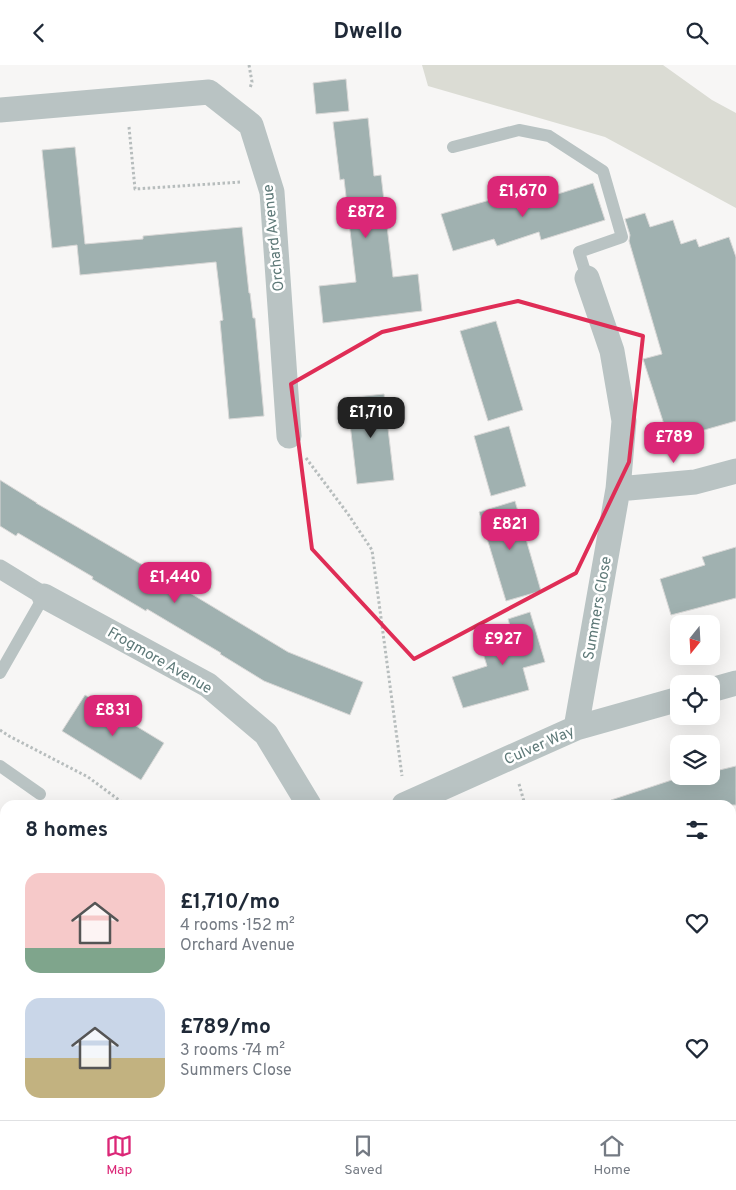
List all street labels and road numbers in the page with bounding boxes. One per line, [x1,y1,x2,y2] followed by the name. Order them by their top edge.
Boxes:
[259,183,290,292] street label: Orchard Avenue
[580,555,617,661] street label: Summers Close
[104,624,215,699] street label: Frogmore Avenue
[501,722,578,770] street label: Culver Way

